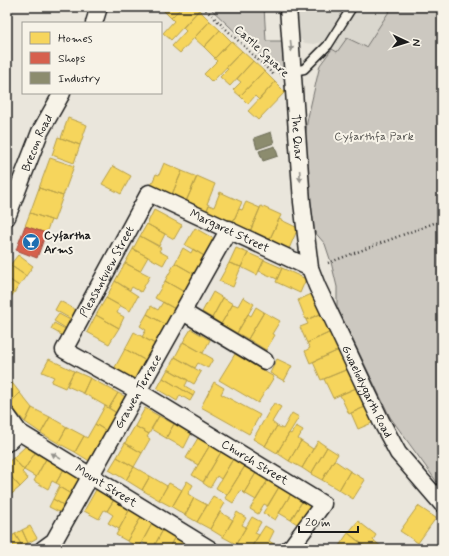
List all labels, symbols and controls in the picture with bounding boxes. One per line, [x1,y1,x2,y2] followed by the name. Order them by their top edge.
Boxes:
[22,22,162,94] legend
[230,22,292,82] street label: Castle Square
[387,22,427,62] north arrow
[58,31,93,47] text: Homes
[409,38,423,47] text: N
[288,40,295,52] one-way arrow
[58,51,85,67] text: Shops
[58,71,100,87] text: Industry
[18,112,57,174] street label: Brecon Road
[287,114,306,162] street label: The Quar
[334,129,414,145] park label: Cyfarthfa Park
[297,170,303,183] one-way arrow
[187,206,272,257] street label: Margaret Street
[76,223,139,320] street label: Pleasantview Street
[44,228,91,258] place label: Cyfartha Arms
[21,232,41,252] bar icon: Cyfartha Arms
[337,343,396,441] street label: Gwaelodygarth Road
[111,352,166,432] street label: Grawen Terrace
[218,437,291,489] street label: Church Street
[51,452,62,460] one-way arrow
[72,461,140,511] street label: Mount Street
[299,508,358,534] scale bar
[305,515,331,531] text: 20 m

